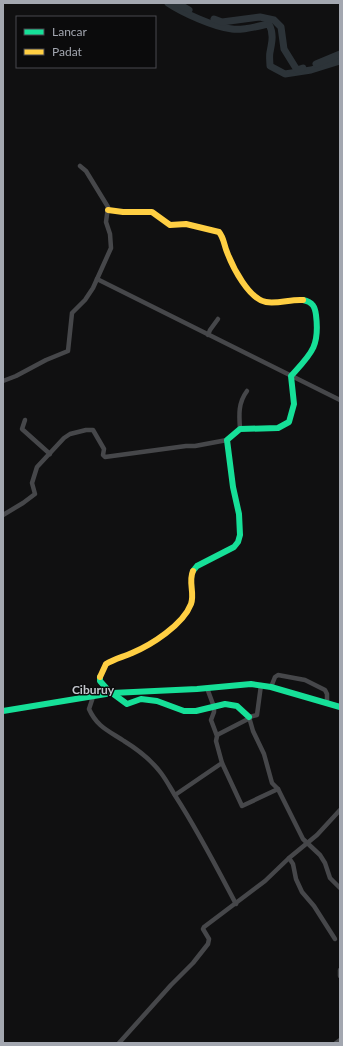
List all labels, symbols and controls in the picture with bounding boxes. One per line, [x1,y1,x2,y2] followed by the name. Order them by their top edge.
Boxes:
[16,16,156,68] legend
[52,24,88,39] text: Lancar
[52,44,83,59] text: Padat
[72,682,115,697] district label: Ciburuy

